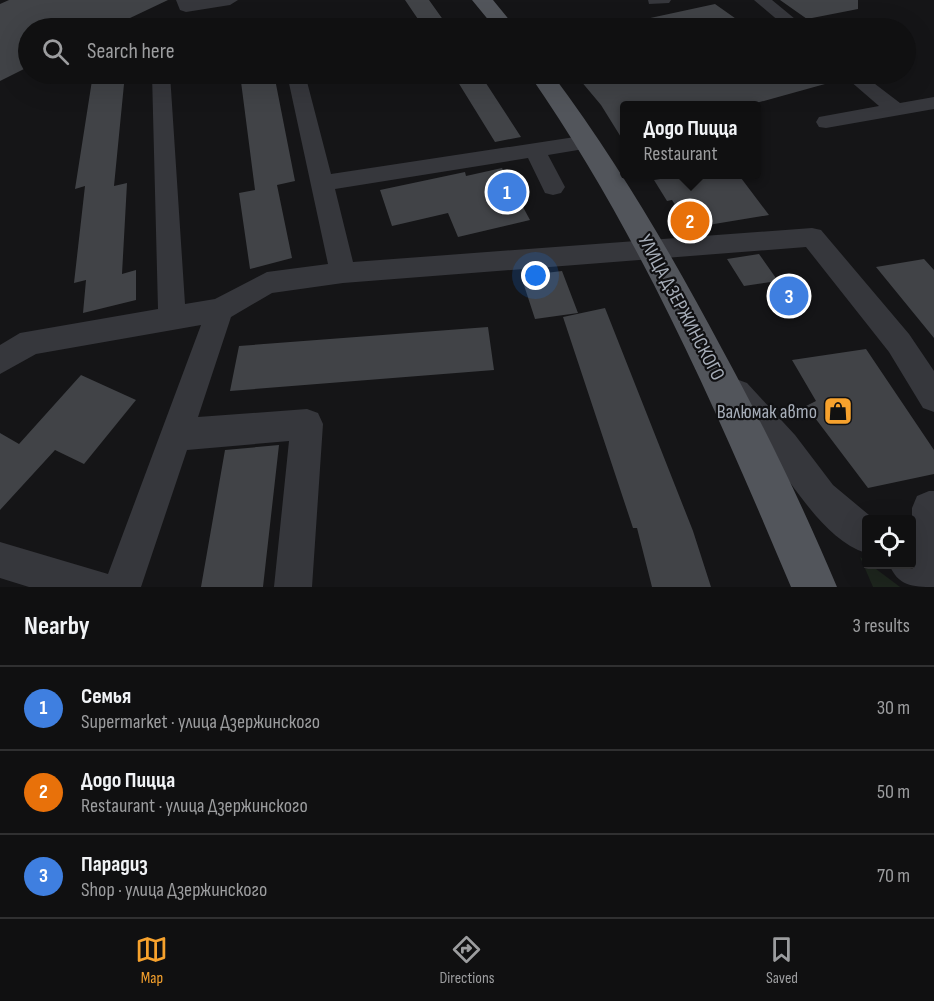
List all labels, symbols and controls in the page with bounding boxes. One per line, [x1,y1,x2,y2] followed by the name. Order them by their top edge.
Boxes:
[18,18,916,84] search box
[39,35,72,68] icon: search
[87,38,174,65] text: Search here
[620,101,761,179] popup
[643,115,738,142] text: Додо Пицца
[643,142,718,166] text: Restaurant
[488,170,526,214] pin: 1
[670,198,710,244] pin: 2
[633,230,730,384] street label: УЛИЦА ДЗЕРЖИНСКОГО
[521,261,550,290] your location
[770,274,808,318] pin: 3
[822,395,854,427] shop icon: Валюмак авто
[717,400,817,424] place label: Валюмак авто
[862,515,916,569] map controls
[862,515,916,569] button: locate
[24,611,90,642] text: Nearby
[853,614,910,638] text: 3 results
[81,683,131,710] text: Семья
[40,696,47,720] text: 1
[877,696,910,720] text: 30 m
[81,710,320,734] text: Supermarket · улица Дзержинского
[81,767,175,794] text: Додо Пицца
[39,780,48,804] text: 2
[877,780,910,804] text: 50 m
[81,794,308,818] text: Restaurant · улица Дзержинского
[81,851,148,878] text: Парадиз
[39,864,48,888] text: 3
[877,864,910,888] text: 70 m
[81,878,267,902] text: Shop · улица Дзержинского
[135,933,168,988] tab: Map
[439,933,494,988] tab: Directions
[765,933,798,988] tab: Saved

